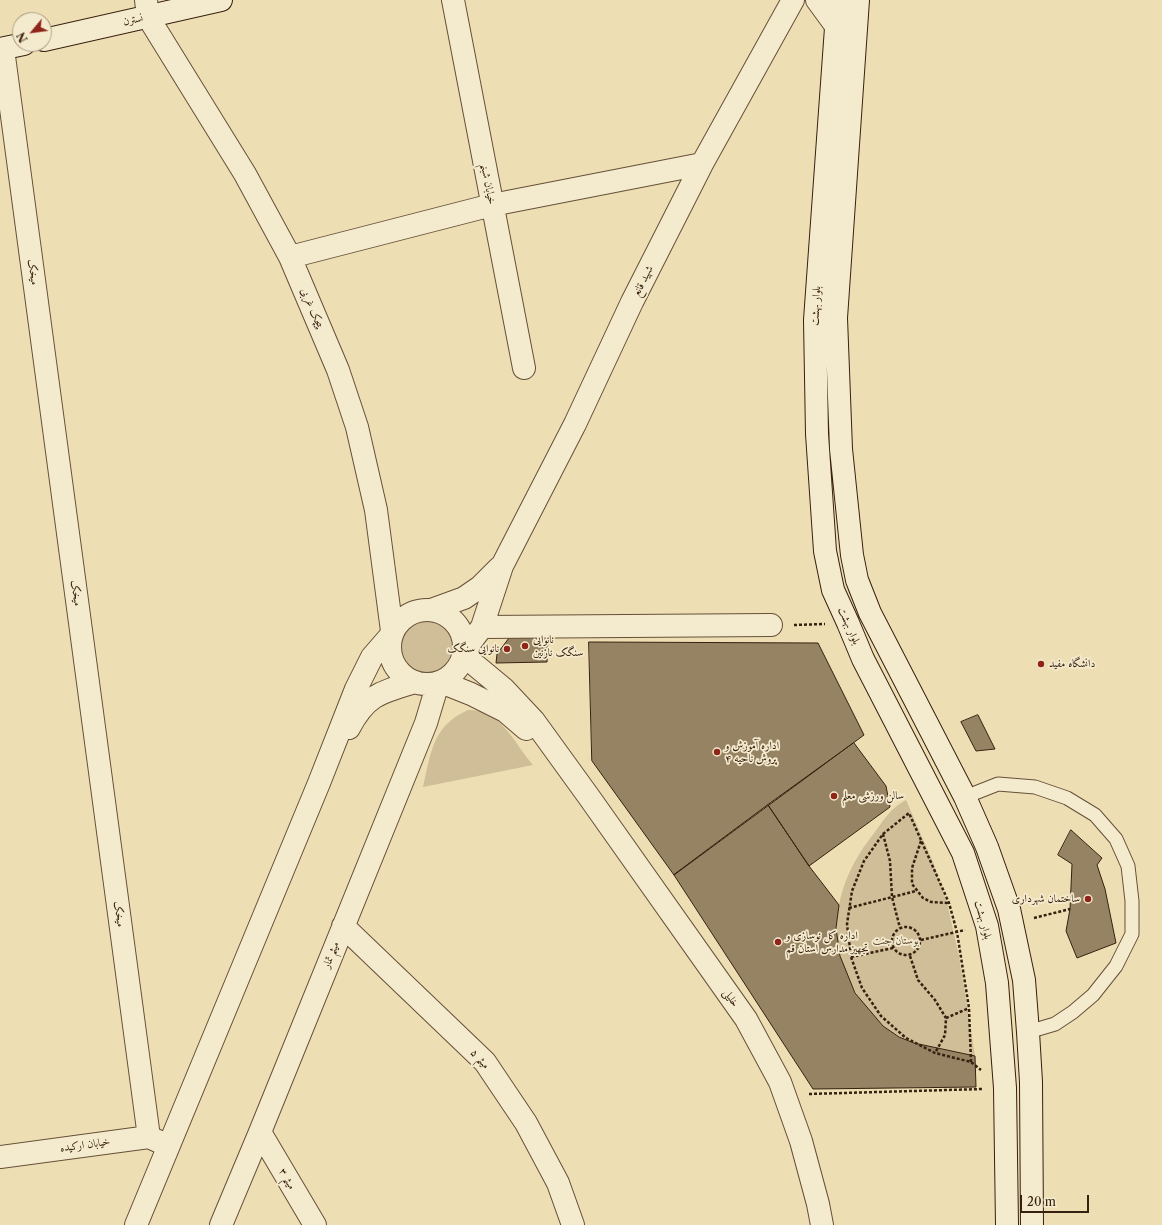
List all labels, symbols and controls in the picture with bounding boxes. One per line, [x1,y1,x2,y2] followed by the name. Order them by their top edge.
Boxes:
[122,11,144,29] street label: نسترن
[12,12,52,52] north arrow
[14,30,31,45] text: N
[478,162,498,206] street label: خیابان شبنم
[25,258,41,286] street label: میخک
[630,263,656,299] street label: شهید قانع
[298,286,326,330] street label: پیچک غربی
[808,286,824,326] street label: بلوار بهشت
[68,579,84,607] street label: میخک
[835,605,863,647] street label: بلوار بهشت
[533,633,583,659] place label: نانوایی سنگک نازنین
[520,641,530,651] marker: نانوایی سنگک نازنین
[447,642,499,656] place label: نانوایی سنگک
[502,644,512,654] marker: نانوایی سنگک
[1049,657,1095,671] place label: دانشگاه مفید
[1036,659,1046,669] marker: دانشگاه مفید
[725,739,779,765] place label: اداره آموزش و پروش ناحیه ۴
[712,747,722,757] marker: اداره آموزش و پروش ناحیه ۴
[842,789,904,803] place label: سالن ورزشی معلم
[829,791,839,801] marker: سالن ورزشی معلم
[1012,892,1080,906] place label: ساختمان شهرداری
[1083,894,1093,904] marker: ساختمان شهرداری
[971,899,995,941] street label: بلوار بهشت
[111,900,127,928] street label: میخک
[786,929,868,955] place label: اداره کل نوسازی و تجهیز مدارس استان قم
[873,934,919,948] park label: بوستان جنت
[773,937,783,947] marker: اداره کل نوسازی و تجهیز مدارس استان قم
[320,940,342,970] street label: میثم تمار
[720,987,742,1009] street label: خلیلی
[468,1046,492,1072] street label: میثم ۵
[59,1135,111,1155] street label: خیابان ارکیده
[276,1166,298,1192] street label: میثم ۳
[1022,1187,1091,1213] scale bar
[1027,1194,1056,1209] text: 20 m

